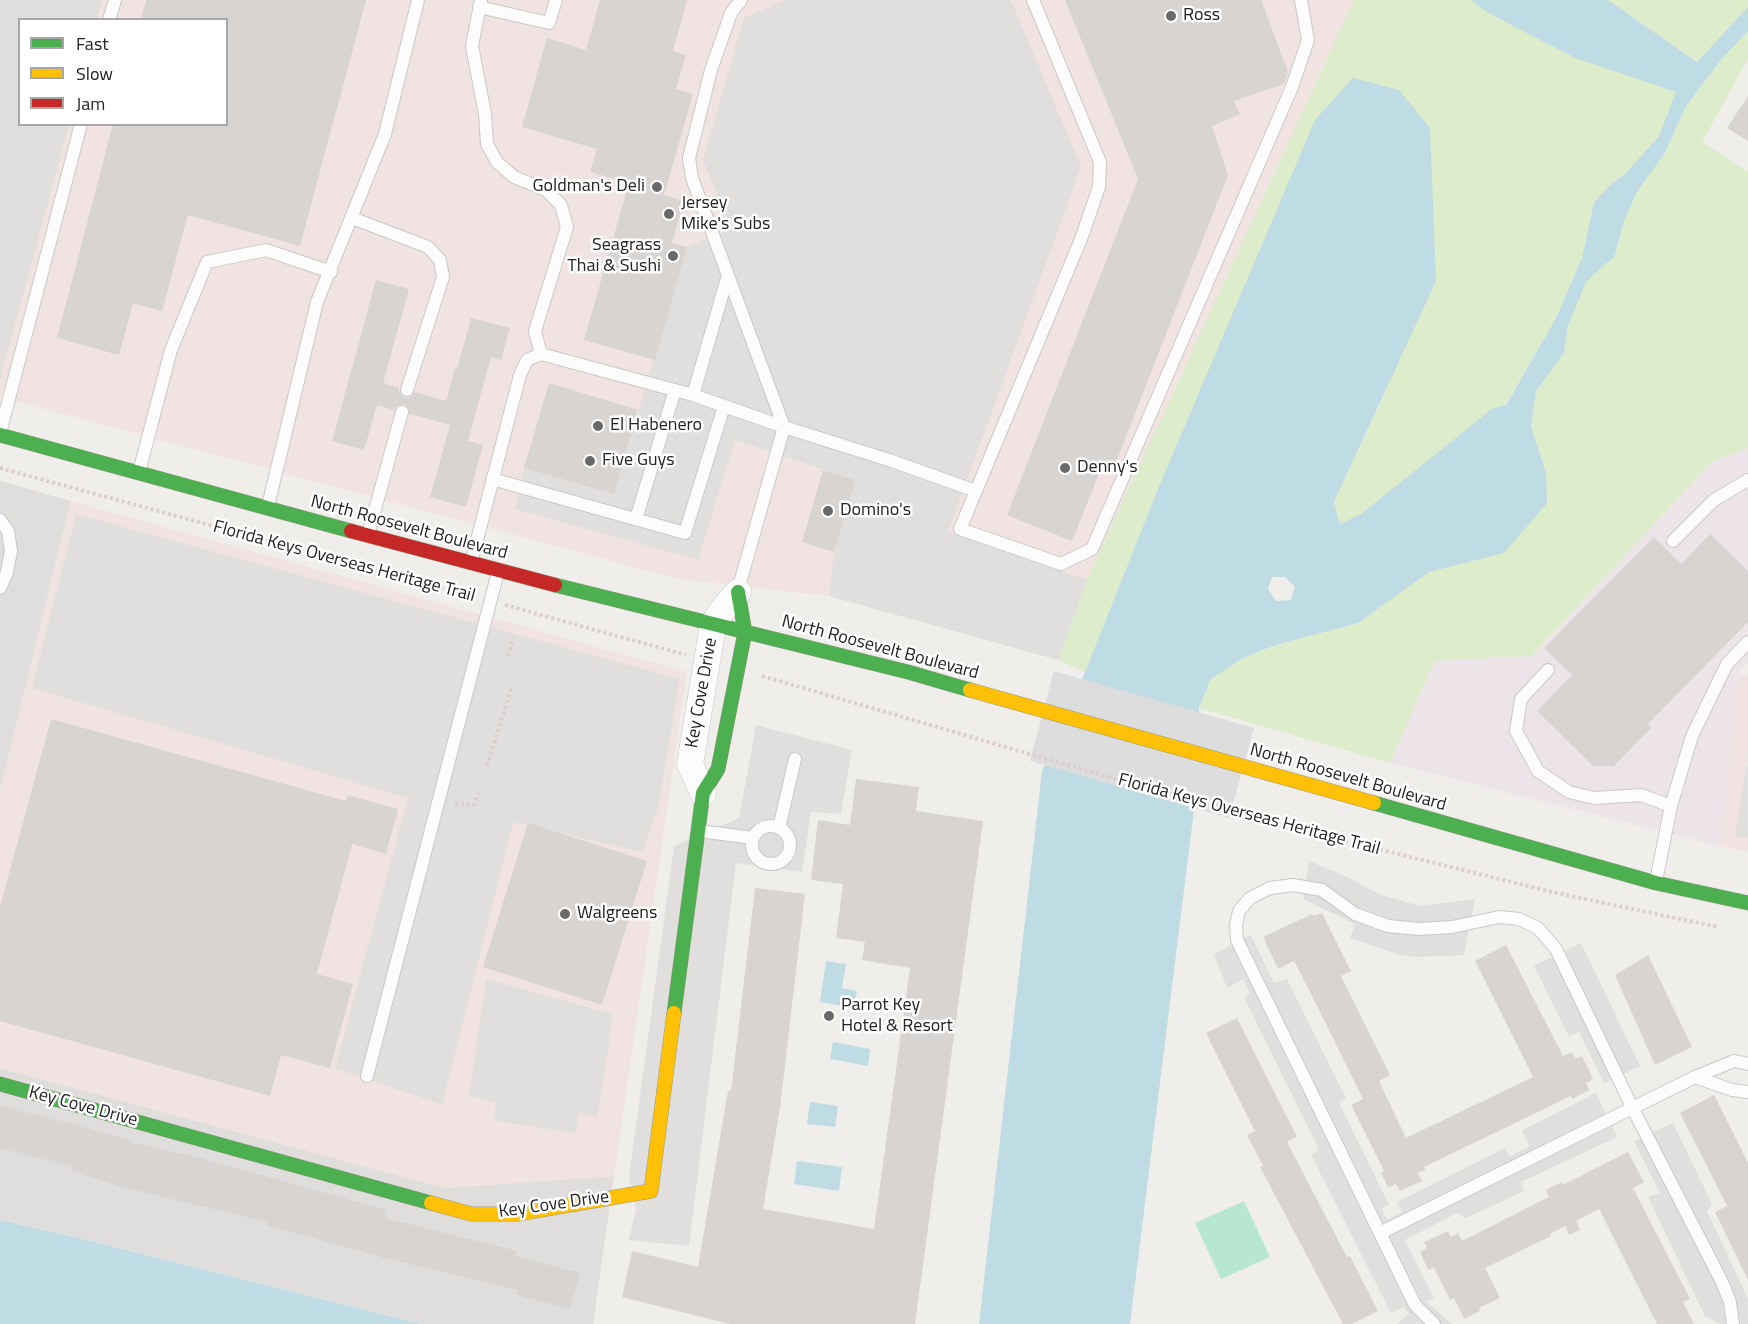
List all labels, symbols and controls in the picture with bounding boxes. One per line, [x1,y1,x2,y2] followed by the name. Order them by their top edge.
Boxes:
[1183,5,1220,27] place label: Ross
[1164,9,1178,23] marker: Ross
[18,18,228,126] legend
[76,30,109,57] text: Fast
[76,60,113,87] text: Slow
[76,90,105,117] text: Jam
[532,176,645,198] place label: Goldman's Deli
[650,180,664,194] marker: Goldman's Deli
[681,193,770,236] place label: Jersey Mike's Subs
[662,207,676,221] marker: Jersey Mike's Subs
[567,235,661,278] place label: Seagrass Thai & Sushi
[666,249,680,263] marker: Seagrass Thai & Sushi
[610,415,702,437] place label: El Habenero
[591,419,605,433] marker: El Habenero
[602,450,675,472] place label: Five Guys
[583,454,597,468] marker: Five Guys
[1077,457,1138,479] place label: Denny's
[1058,461,1072,475] marker: Denny's
[308,491,510,565] street label: North Roosevelt Boulevard
[840,500,911,522] place label: Domino's
[821,504,835,518] marker: Domino's
[211,517,477,607] street label: Florida Keys Overseas Heritage Trail
[779,611,981,685] street label: North Roosevelt Boulevard
[682,636,722,750] street label: Key Cove Drive
[1247,740,1449,816] street label: North Roosevelt Boulevard
[1116,770,1382,860] street label: Florida Keys Overseas Heritage Trail
[577,903,657,925] place label: Walgreens
[558,907,572,921] marker: Walgreens
[841,995,953,1038] place label: Parrot Key Hotel & Resort
[822,1009,836,1023] marker: Parrot Key Hotel & Resort
[26,1082,140,1132] street label: Key Cove Drive
[497,1187,611,1223] street label: Key Cove Drive

